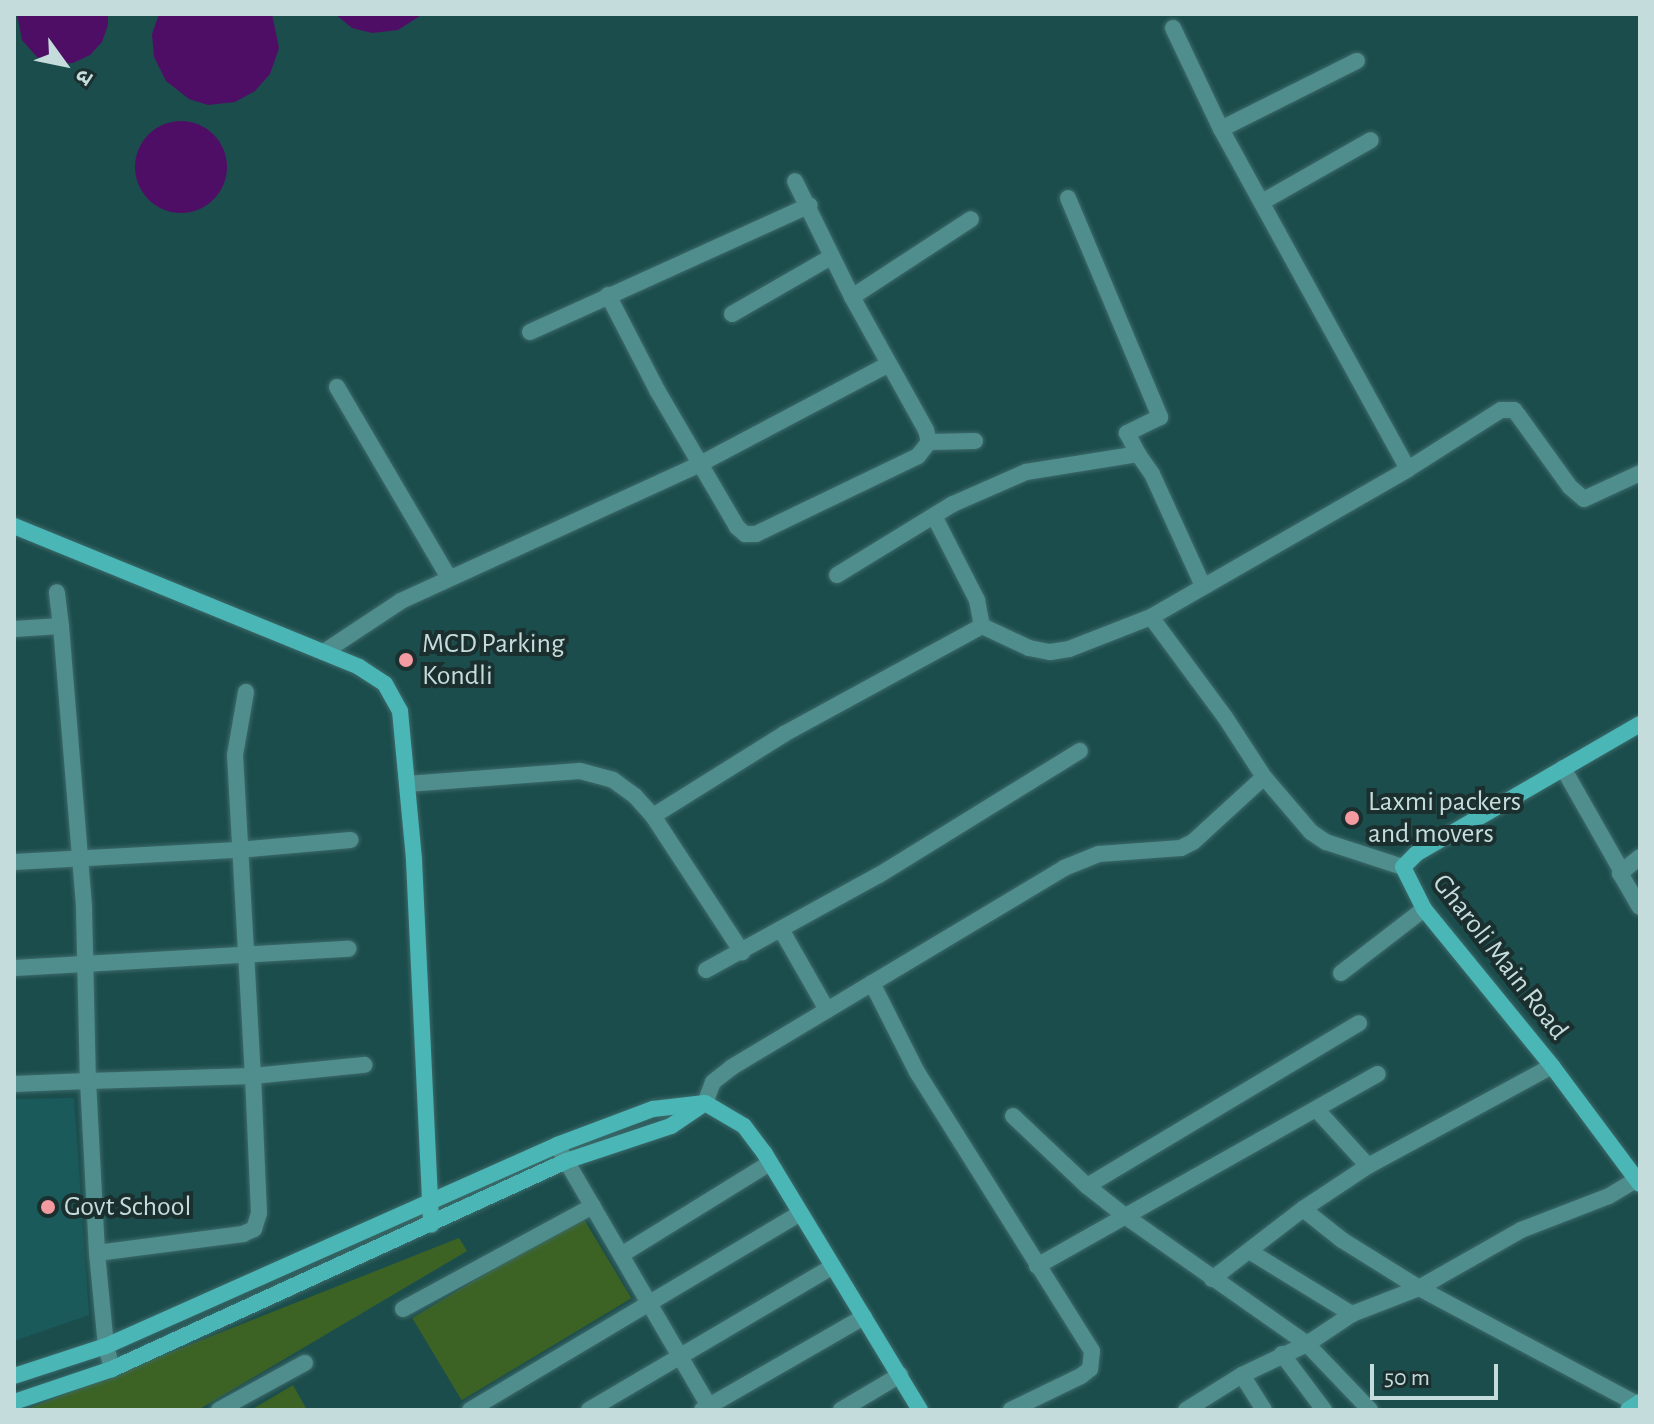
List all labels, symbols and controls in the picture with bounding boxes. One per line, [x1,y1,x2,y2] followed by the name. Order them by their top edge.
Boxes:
[24,24,104,104] north arrow
[71,66,97,88] text: उ
[422,627,565,693] place label: MCD Parking Kondli
[397,651,415,669] marker: MCD Parking Kondli
[1368,785,1521,851] place label: Laxmi packers and movers
[1343,809,1361,827] marker: Laxmi packers and movers
[1425,867,1575,1047] street label: Gharoli Main Road
[64,1190,191,1224] place label: Govt School
[39,1198,57,1216] marker: Govt School
[1374,1348,1502,1398] scale bar
[1384,1366,1430,1390] text: 50 m

